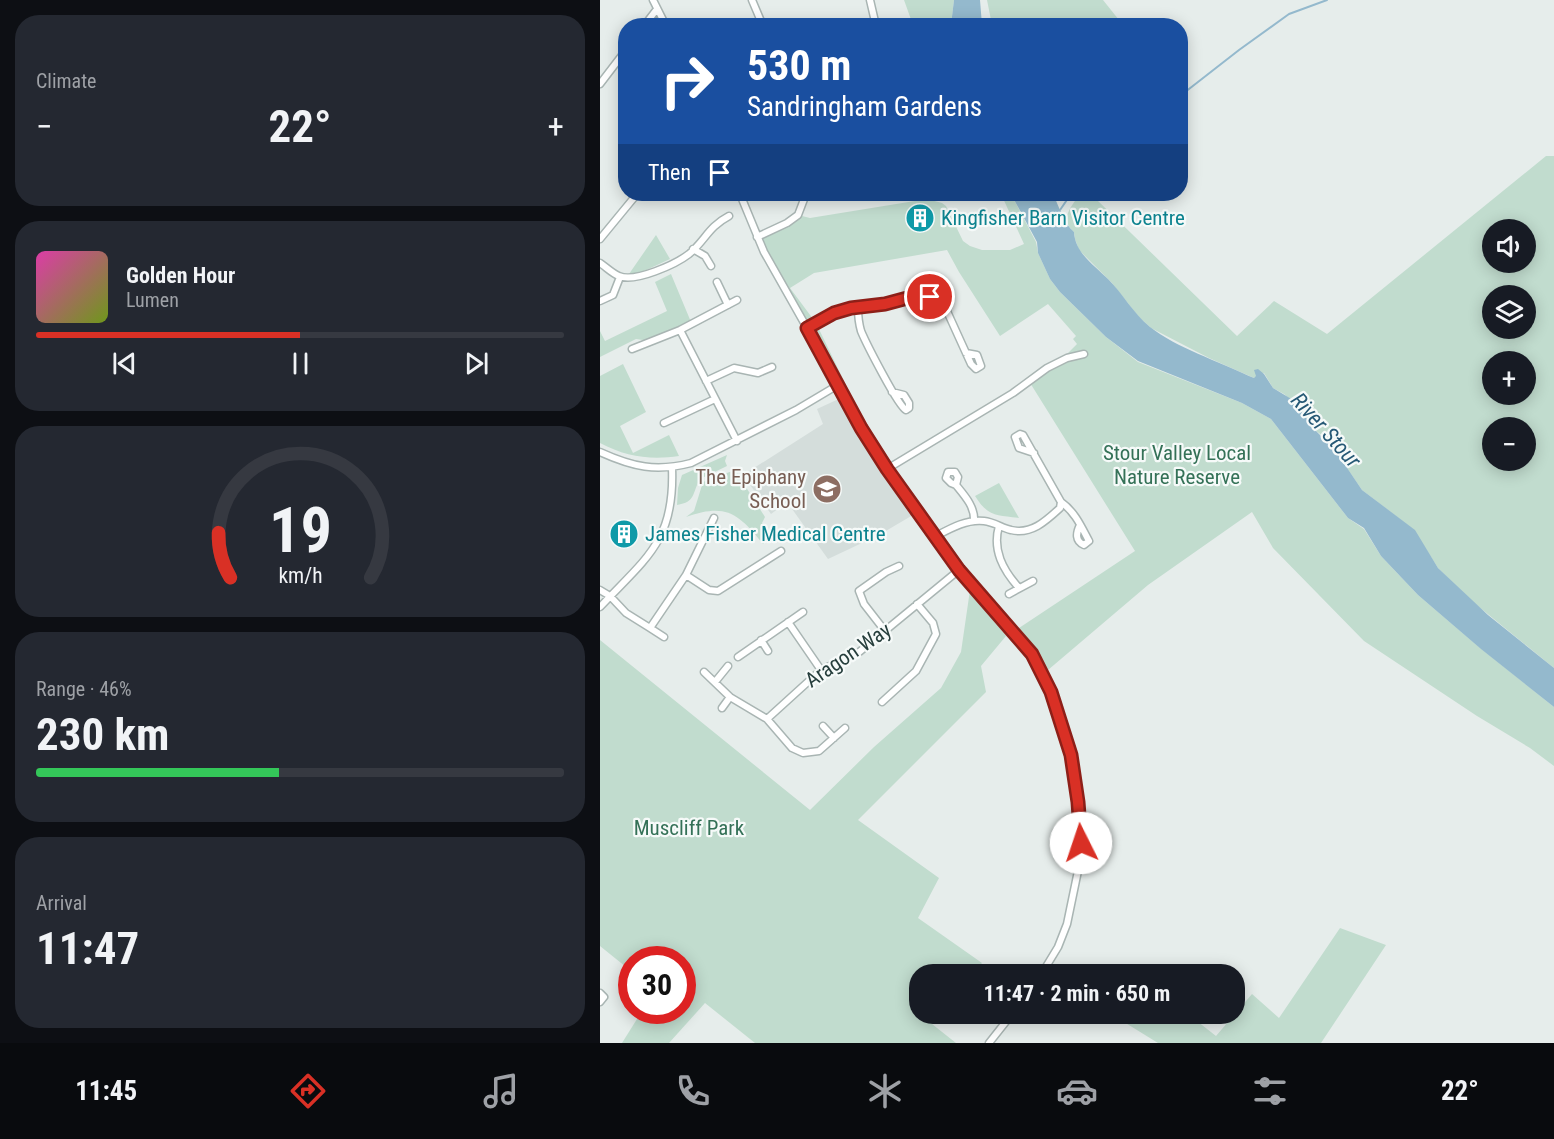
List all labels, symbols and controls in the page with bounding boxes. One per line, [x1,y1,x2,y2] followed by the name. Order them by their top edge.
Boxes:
[747,41,852,90] text: 530 m
[648,42,726,120] icon: right
[36,69,96,93] text: Climate
[747,91,982,123] text: Sandringham Gardens
[269,100,332,153] text: 22°
[36,107,53,146] text: −
[548,107,564,146] text: +
[703,156,736,189] icon: arrive
[648,160,691,185] text: Then
[904,202,936,234] building icon: Kingfisher Barn Visitor Centre
[941,206,1185,230] place label: Kingfisher Barn Visitor Centre
[1482,219,1536,471] map controls
[1482,219,1536,273] button: sound
[126,263,235,288] text: Golden Hour
[904,271,955,322] pin
[913,280,946,313] icon: arrive
[1482,285,1536,339] button: layers
[126,288,179,312] text: Lumen
[108,347,141,380] icon: previous
[284,347,317,380] icon: pause
[460,347,493,380] icon: next
[1482,351,1536,405] button: +
[1286,388,1366,473] water label: River Stour
[1482,417,1536,471] button: −
[1103,441,1251,489] park label: Stour Valley Local Nature Reserve
[695,465,806,513] place label: The Epiphany School
[811,473,843,505] school or university icon: The Epiphany School
[268,495,332,568] text: 19
[608,518,640,550] building icon: James Fisher Medical Centre
[645,522,886,546] place label: James Fisher Medical Centre
[278,564,322,589] text: km/h
[801,617,896,692] street label: Aragon Way
[36,677,132,701] text: Range · 46%
[36,708,169,761] text: 230 km
[1049,811,1113,875] position arrow
[634,816,745,840] park label: Muscliff Park
[36,891,87,915] text: Arrival
[36,922,139,975] text: 11:47
[618,946,696,1024] speed limit sign: 30
[984,981,1170,1006] text: 11:47 · 2 min · 650 m
[287,1070,329,1112] icon: directions
[480,1070,522,1112] icon: music
[672,1070,714,1112] icon: phone
[864,1070,906,1112] icon: climate
[1056,1070,1098,1112] icon: car
[1249,1070,1291,1112] icon: filters
[75,1075,137,1107] text: 11:45
[1441,1075,1479,1107] text: 22°

